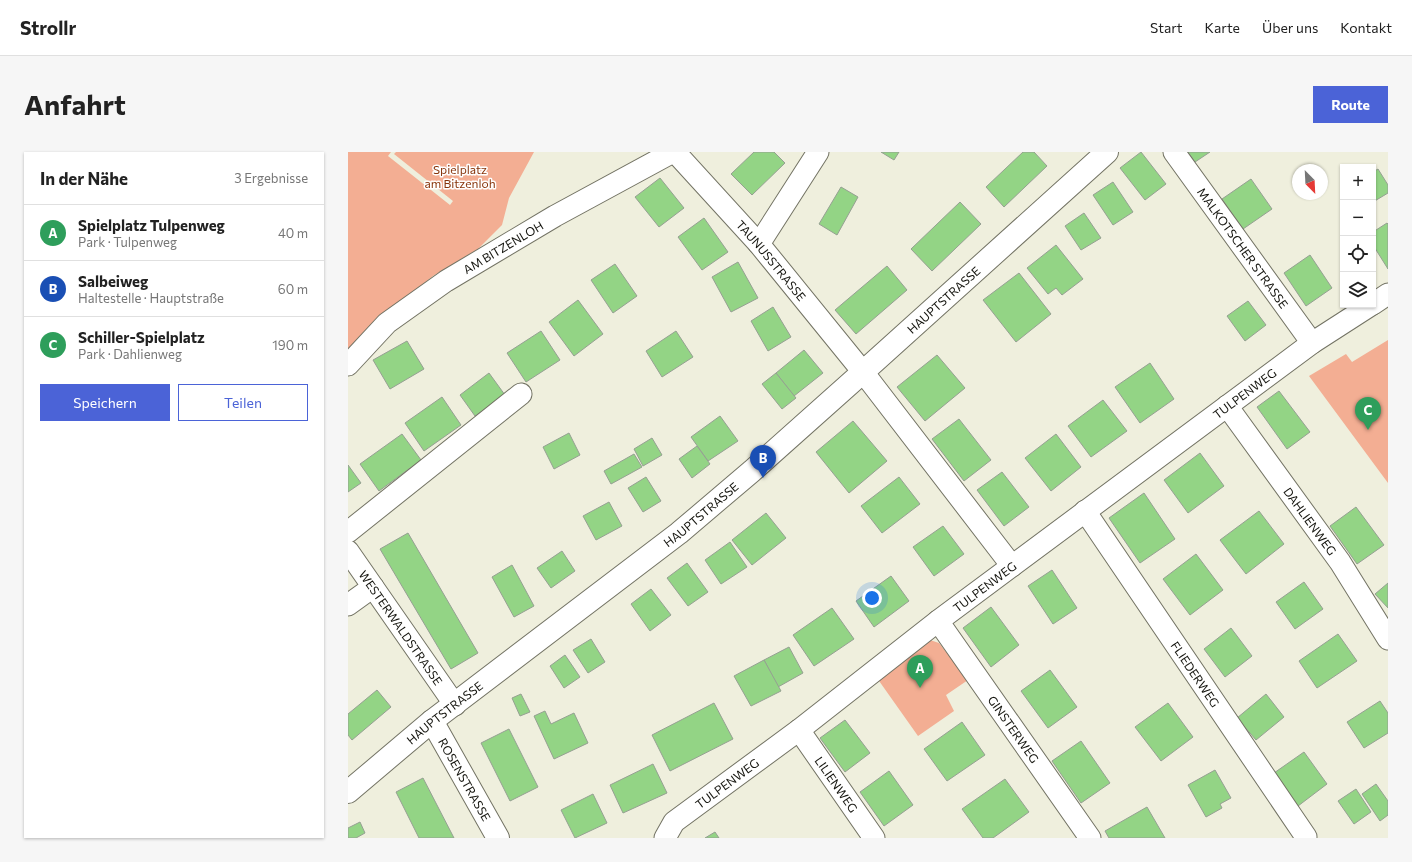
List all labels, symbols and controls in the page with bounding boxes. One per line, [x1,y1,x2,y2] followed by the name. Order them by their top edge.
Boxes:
[20,16,76,39] text: Strollr
[1150,19,1183,36] text: Start
[1205,19,1240,36] text: Karte
[1262,19,1318,36] text: Über uns
[1340,19,1392,36] text: Kontakt
[1313,86,1388,123] button: Route
[24,87,126,121] text: Anfahrt
[424,162,496,190] park label: Spielplatz am Bitzenloh
[1292,164,1328,200] north arrow
[1340,164,1376,308] map controls
[1340,164,1376,200] button: +
[40,168,128,189] text: In der Nähe
[234,170,308,186] text: 3 Ergebnisse
[1195,185,1291,311] street label: MALKOTSCHER STRASSE
[1340,200,1376,236] button: −
[78,216,225,234] text: Spielplatz Tulpenweg
[734,217,809,303] street label: TAUNUSSTRASSE
[460,218,545,276] street label: AM BITZENLOH
[48,225,58,241] text: A
[278,225,308,241] text: 40 m
[78,234,177,250] text: Park · Tulpenweg
[1340,236,1376,272] button: locate
[904,263,983,336] street label: HAUPTSTRASSE
[78,272,148,290] text: Salbeiweg
[1340,272,1376,308] button: layers
[49,281,57,297] text: B
[278,281,308,297] text: 60 m
[78,290,224,306] text: Haltestelle · Hauptstraße
[78,328,205,346] text: Schiller-Spielplatz
[49,337,57,353] text: C
[272,337,308,353] text: 190 m
[78,346,182,362] text: Park · Dahlienweg
[1210,365,1279,421] street label: TULPENWEG
[40,384,170,421] button: Speichern
[178,384,308,421] button: Teilen
[1355,397,1381,430] pin: C
[750,445,776,478] pin: B
[660,479,741,549] street label: HAUPTSTRASSE
[1281,484,1340,558] street label: DAHLIENWEG
[950,558,1019,615] street label: TULPENWEG
[356,567,446,687] street label: WESTERWALDSTRASSE
[862,588,882,608] your location
[1168,639,1223,710] street label: FLIEDERWEG
[907,655,933,688] pin: A
[403,678,485,747] street label: HAUPTSTRASSE
[985,693,1042,765] street label: GINSTERWEG
[436,735,494,823] street label: ROSENSTRASSE
[812,754,861,815] street label: LILIENWEG
[692,755,761,811] street label: TULPENWEG

